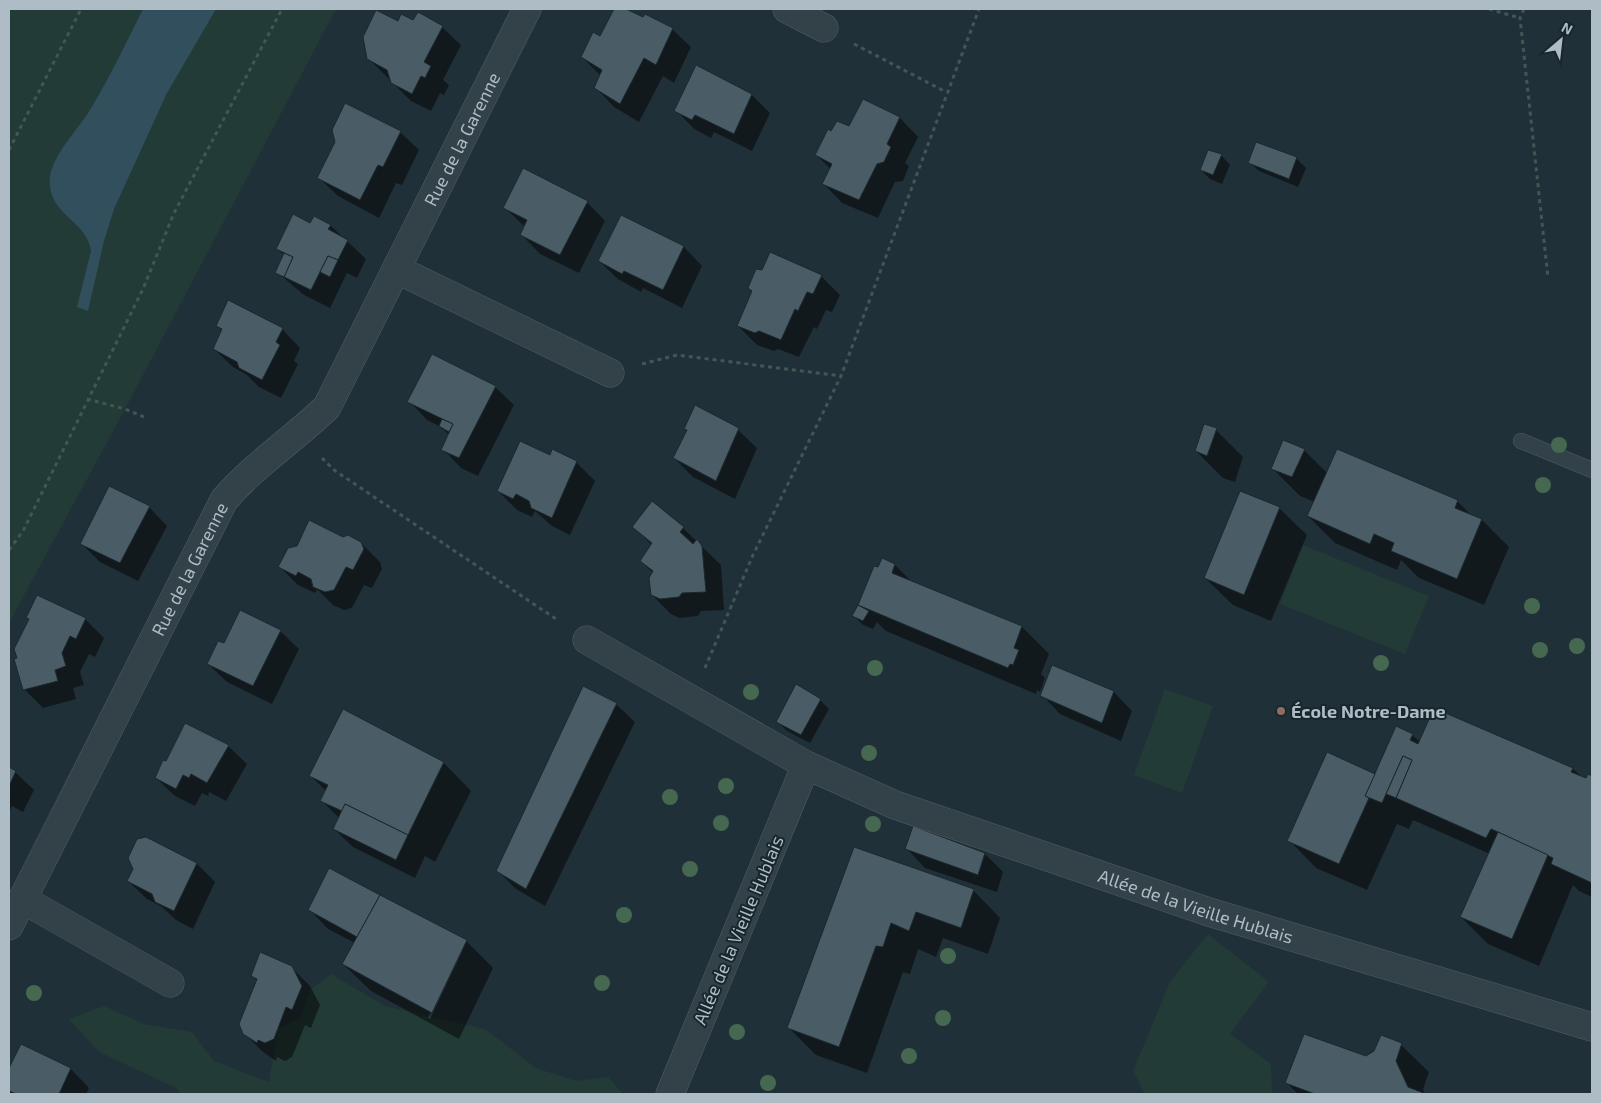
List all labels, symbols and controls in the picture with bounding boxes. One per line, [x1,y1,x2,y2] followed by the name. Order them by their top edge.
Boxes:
[1536,15,1586,65] north arrow
[1559,18,1576,38] text: N
[419,68,504,210] street label: Rue de la Garenne
[146,498,232,639] street label: Rue de la Garenne
[1291,700,1446,722] place label: École Notre-Dame
[1275,705,1287,717] marker: École Notre-Dame
[688,832,788,1028] street label: Allée de la Vieille Hublais
[1096,864,1296,948] street label: Allée de la Vieille Hublais

